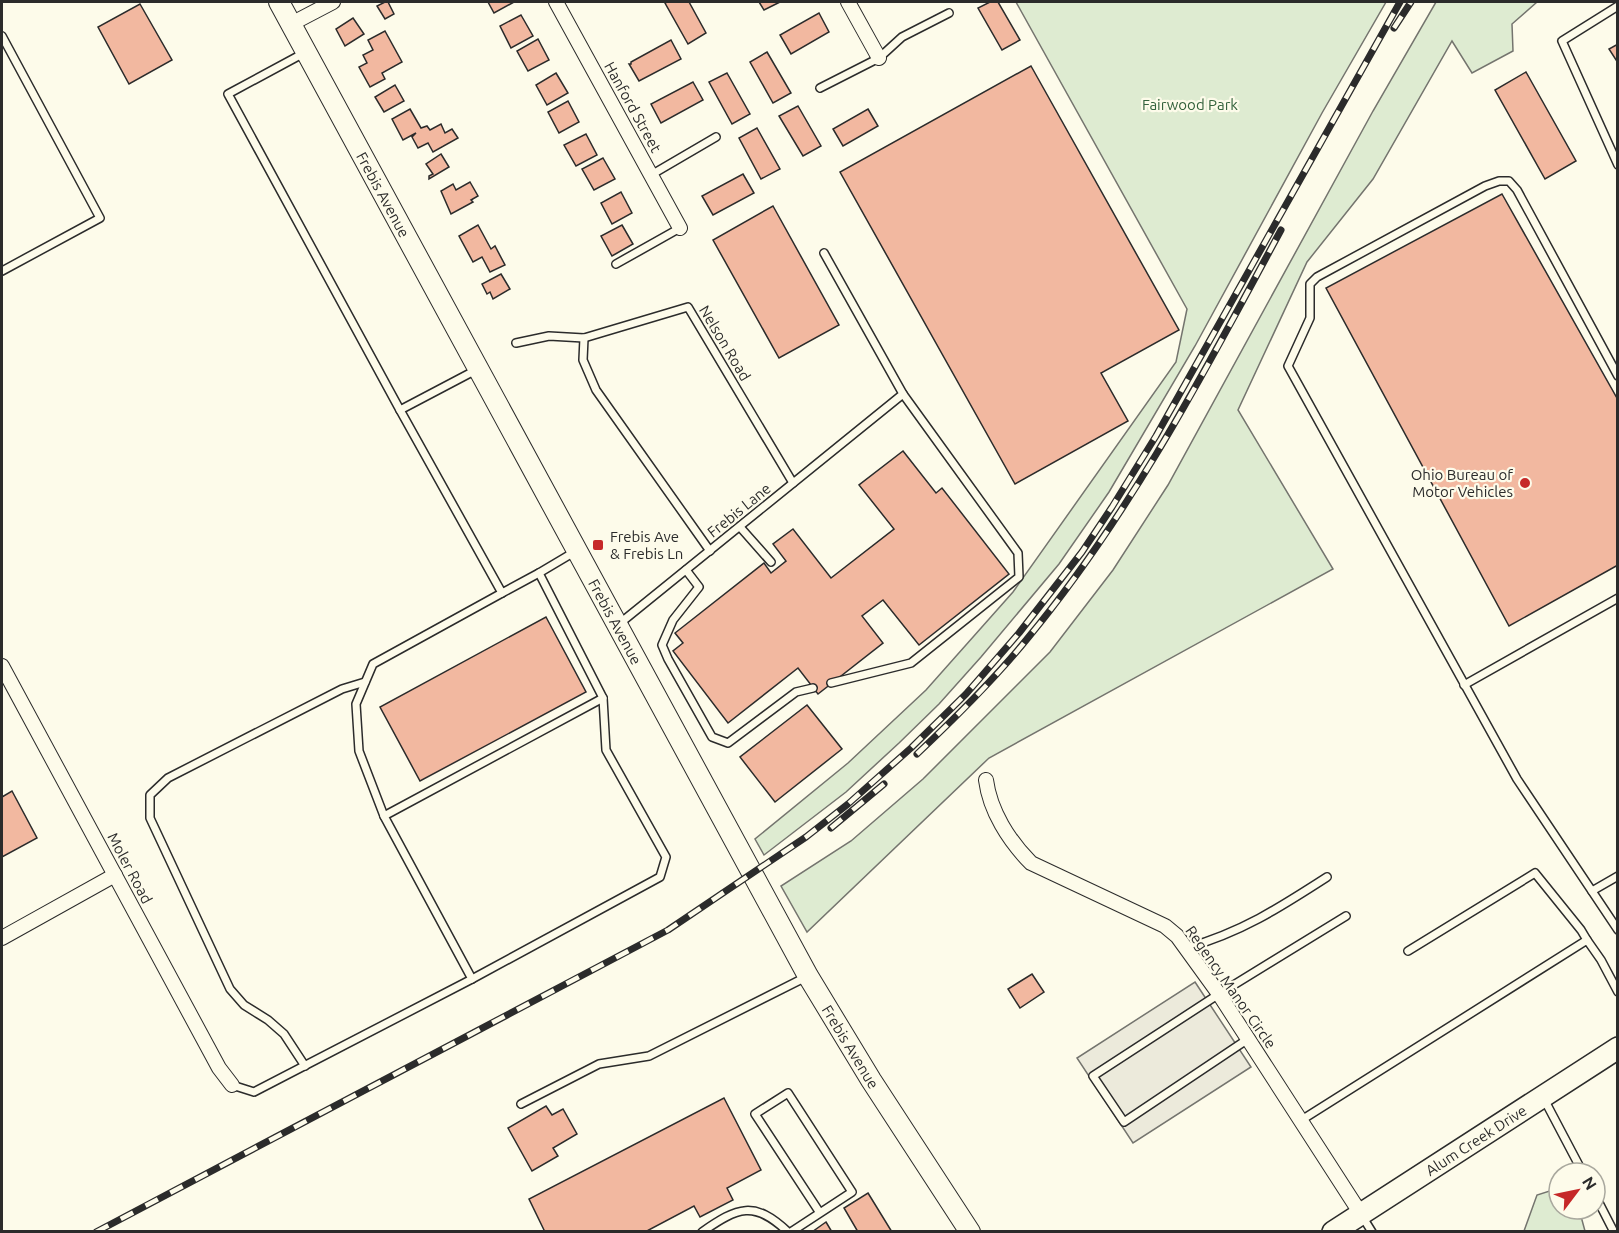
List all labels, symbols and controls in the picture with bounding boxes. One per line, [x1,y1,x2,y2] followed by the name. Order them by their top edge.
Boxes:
[601,59,665,155] street label: Hanford Street
[1142,96,1238,113] park label: Fairwood Park
[353,149,414,240] street label: Frebis Avenue
[696,302,754,384] street label: Nelson Road
[1411,466,1513,500] place label: Ohio Bureau of Motor Vehicles
[1518,476,1532,490] marker: Ohio Bureau of Motor Vehicles
[704,479,774,541] street label: Frebis Lane
[610,528,683,562] place label: Frebis Ave & Frebis Ln
[591,538,605,552] marker: Frebis Ave & Frebis Ln
[585,576,646,667] street label: Frebis Avenue
[104,830,156,906] street label: Moler Road
[1182,922,1280,1052] street label: Regency Manor Circle
[819,1002,883,1092] street label: Frebis Avenue
[1422,1101,1529,1179] street label: Alum Creek Drive
[1547,1161,1607,1221] north arrow
[1579,1173,1601,1193] text: N

